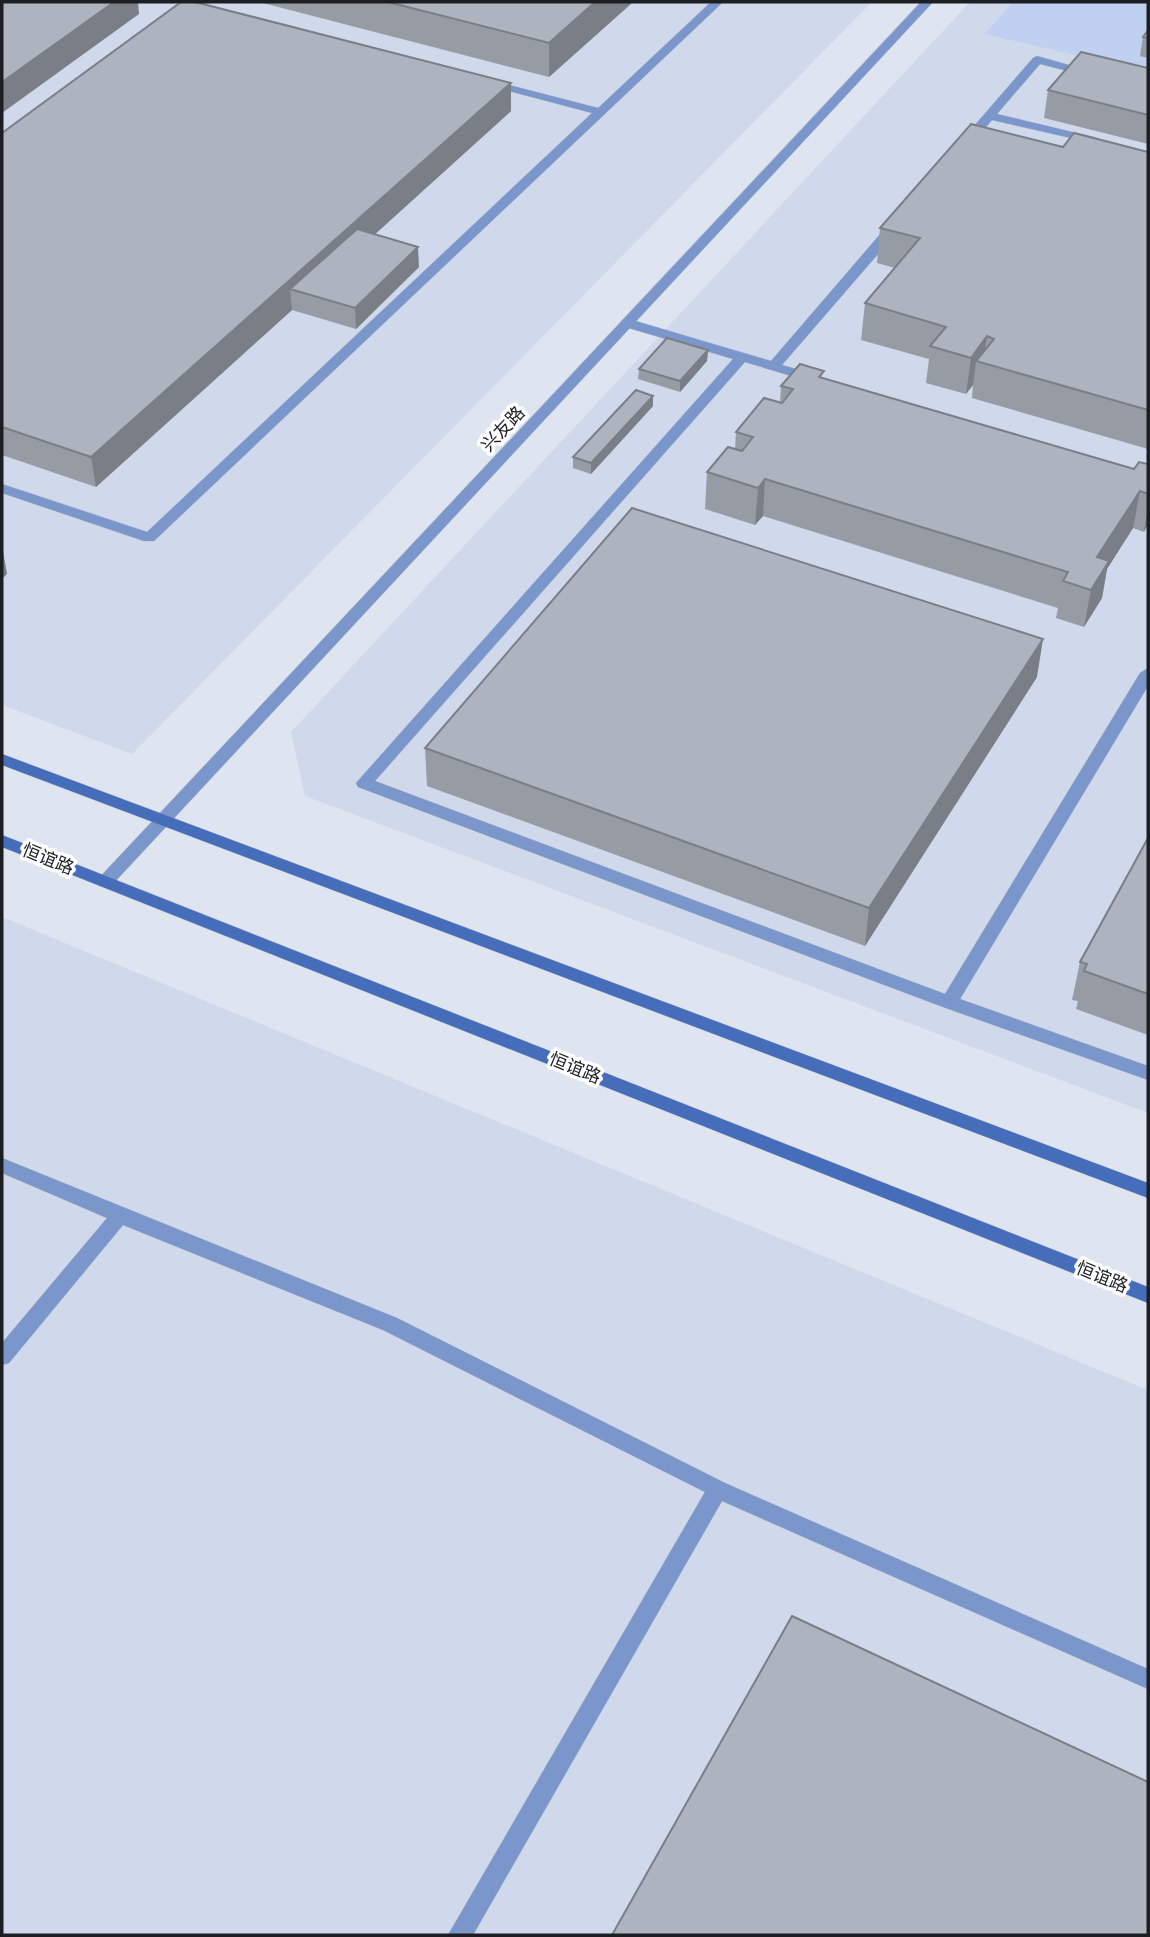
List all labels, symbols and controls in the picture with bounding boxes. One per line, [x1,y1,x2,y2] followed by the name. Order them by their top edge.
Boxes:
[475,400,529,456] street label: 兴友路
[19,837,78,879] street label: 恒谊路
[546,1046,605,1088] street label: 恒谊路
[1073,1255,1132,1297] street label: 恒谊路

